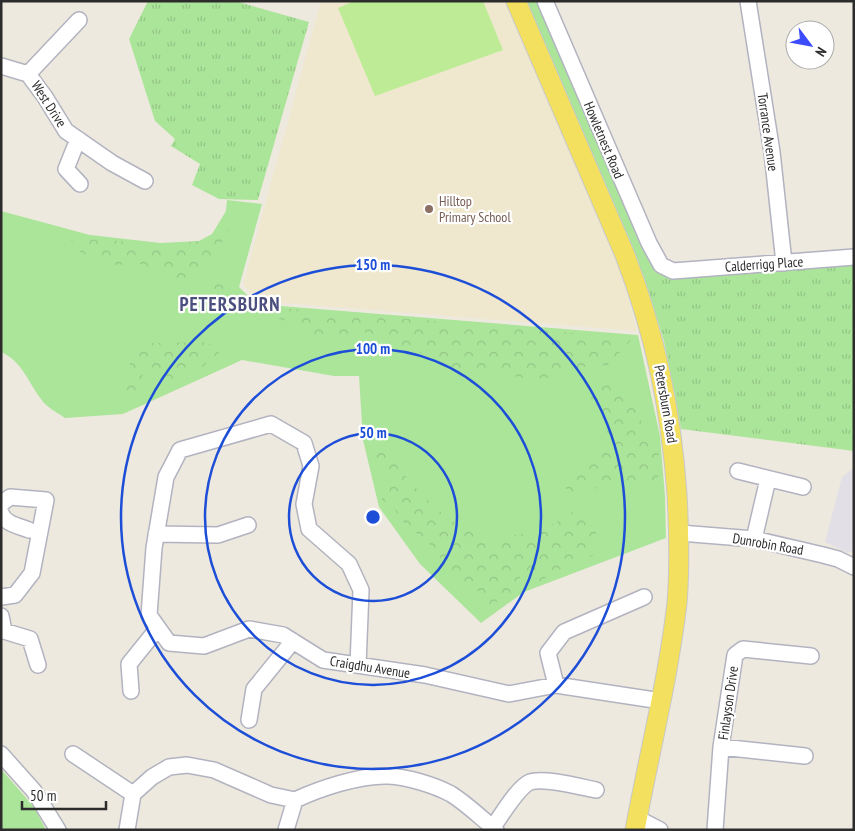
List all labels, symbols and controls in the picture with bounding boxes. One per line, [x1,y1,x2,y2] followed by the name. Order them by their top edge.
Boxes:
[785,20,835,70] north arrow
[811,44,831,60] text: N
[27,77,71,131] street label: West Drive
[754,92,782,172] street label: Torrance Avenue
[580,99,628,181] street label: Howletnest Road
[439,192,511,226] place label: Hilltop Primary School
[423,203,435,215] marker: Hilltop Primary School
[724,252,804,276] street label: Calderrigg Place
[356,255,390,274] text: 150 m
[179,292,281,316] district label: PETERSBURN
[356,339,390,358] text: 100 m
[650,364,682,444] street label: Petersburn Road
[359,423,387,442] text: 50 m
[364,508,382,526] centre of rings
[731,529,805,559] street label: Dunrobin Road
[329,652,412,682] street label: Craigdhu Avenue
[714,665,742,741] street label: Finlayson Drive
[22,778,106,810] scale bar
[30,786,56,805] text: 50 m

